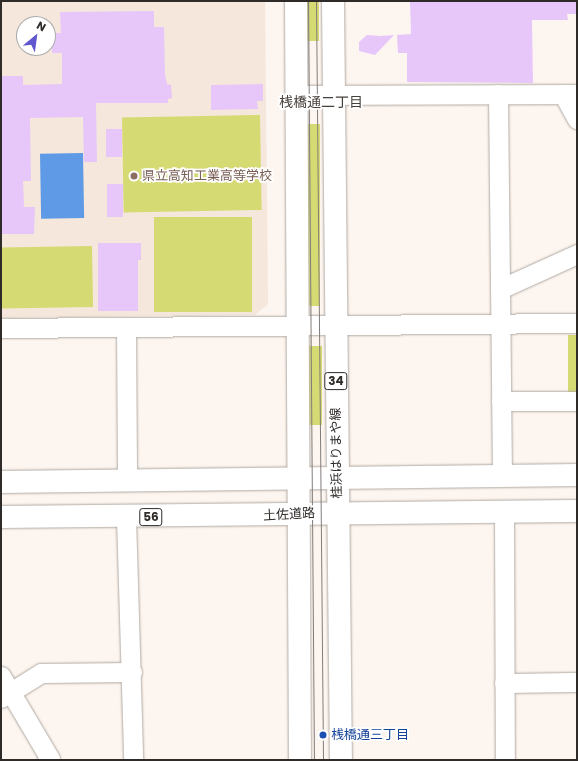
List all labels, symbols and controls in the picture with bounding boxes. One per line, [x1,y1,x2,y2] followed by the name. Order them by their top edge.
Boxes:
[16,16,56,56] north arrow
[34,17,49,35] text: N
[279,94,363,110] district label: 桟橋通二丁目
[142,168,272,184] place label: 県立高知工業高等学校
[129,171,139,181] marker: 県立高知工業高等学校
[324,371,348,391] road number: 34
[328,407,346,499] street label: 桂浜はりまや線
[263,506,315,524] street label: 土佐道路
[139,507,163,527] road number: 56
[331,727,409,743] place label: 桟橋通三丁目
[318,730,328,740] marker: 桟橋通三丁目

